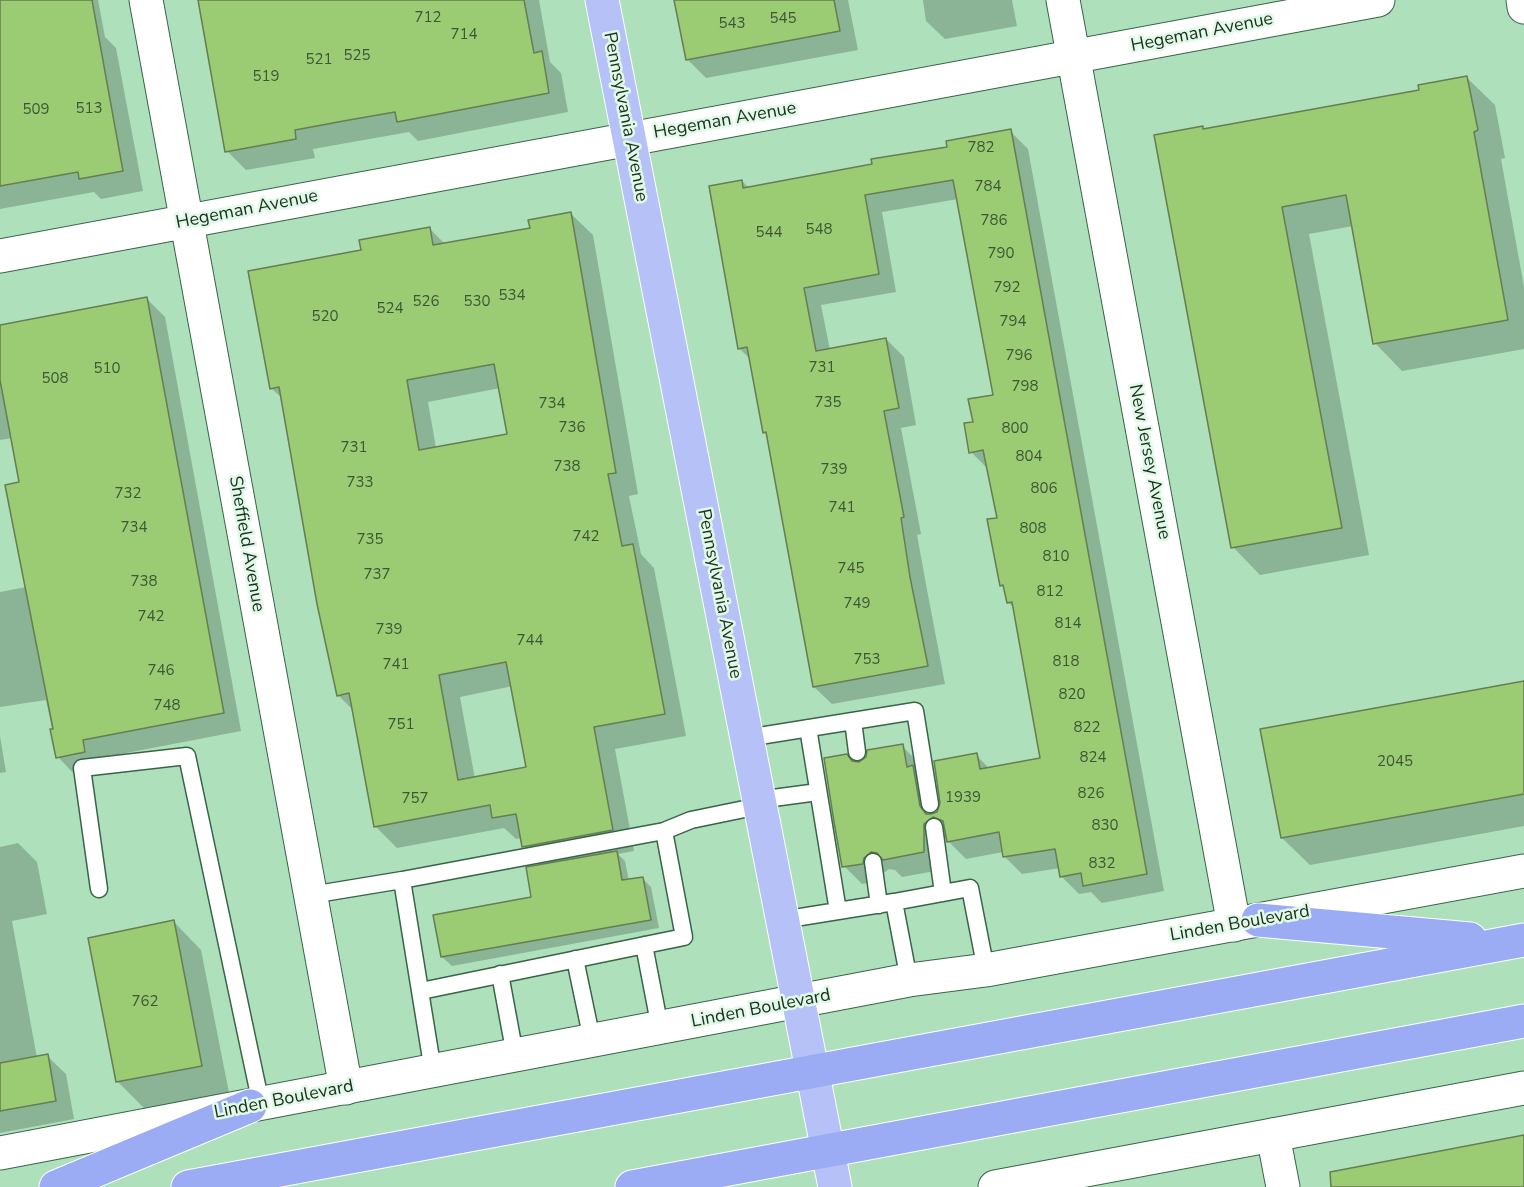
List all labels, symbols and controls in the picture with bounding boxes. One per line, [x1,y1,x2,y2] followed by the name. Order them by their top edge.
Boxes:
[415,9,441,27] house number: 712
[1129,9,1275,57] street label: Hegeman Avenue
[770,10,796,28] house number: 545
[719,15,745,33] house number: 543
[451,26,477,44] house number: 714
[598,30,652,204] street label: Pennsylvania Avenue
[344,47,370,65] house number: 525
[306,51,332,69] house number: 521
[253,68,279,86] house number: 519
[652,98,798,144] street label: Hegeman Avenue
[76,100,102,118] house number: 513
[23,101,49,119] house number: 509
[968,139,994,157] house number: 782
[975,178,1001,196] house number: 784
[174,186,320,234] street label: Hegeman Avenue
[981,212,1007,230] house number: 786
[806,221,832,239] house number: 548
[756,224,782,242] house number: 544
[988,245,1014,263] house number: 790
[994,279,1020,297] house number: 792
[499,287,525,305] house number: 534
[413,293,439,311] house number: 526
[464,293,490,311] house number: 530
[377,300,403,318] house number: 524
[312,308,338,326] house number: 520
[1000,313,1026,331] house number: 794
[1006,347,1032,365] house number: 796
[809,359,835,377] house number: 731
[94,360,120,378] house number: 510
[42,370,68,388] house number: 508
[1012,378,1038,396] house number: 798
[1123,383,1175,541] street label: New Jersey Avenue
[815,394,841,412] house number: 735
[539,395,565,413] house number: 734
[559,419,585,437] house number: 736
[1002,420,1028,438] house number: 800
[341,439,367,457] house number: 731
[1016,448,1042,466] house number: 804
[554,458,580,476] house number: 738
[821,461,847,479] house number: 739
[223,474,269,614] street label: Sheffield Avenue
[347,474,373,492] house number: 733
[1031,480,1057,498] house number: 806
[115,485,141,503] house number: 732
[829,499,855,517] house number: 741
[692,507,746,681] street label: Pennsylvania Avenue
[121,519,147,537] house number: 734
[1020,520,1046,538] house number: 808
[573,528,599,546] house number: 742
[357,531,383,549] house number: 735
[1043,548,1069,566] house number: 810
[838,560,864,578] house number: 745
[364,566,390,584] house number: 737
[131,573,157,591] house number: 738
[1037,583,1063,601] house number: 812
[844,595,870,613] house number: 749
[138,608,164,626] house number: 742
[1055,615,1081,633] house number: 814
[376,621,402,639] house number: 739
[517,632,543,650] house number: 744
[854,651,880,669] house number: 753
[1053,653,1079,671] house number: 818
[383,656,409,674] house number: 741
[148,662,174,680] house number: 746
[1059,686,1085,704] house number: 820
[154,697,180,715] house number: 748
[388,716,414,734] house number: 751
[1074,719,1100,737] house number: 822
[1080,749,1106,767] house number: 824
[1377,753,1413,771] house number: 2045
[1078,785,1104,803] house number: 826
[945,789,981,807] house number: 1939
[402,790,428,808] house number: 757
[1092,817,1118,835] house number: 830
[1089,855,1115,873] house number: 832
[1168,901,1312,947] street label: Linden Boulevard
[689,985,833,1033] street label: Linden Boulevard
[132,993,158,1011] house number: 762
[212,1076,356,1124] street label: Linden Boulevard

